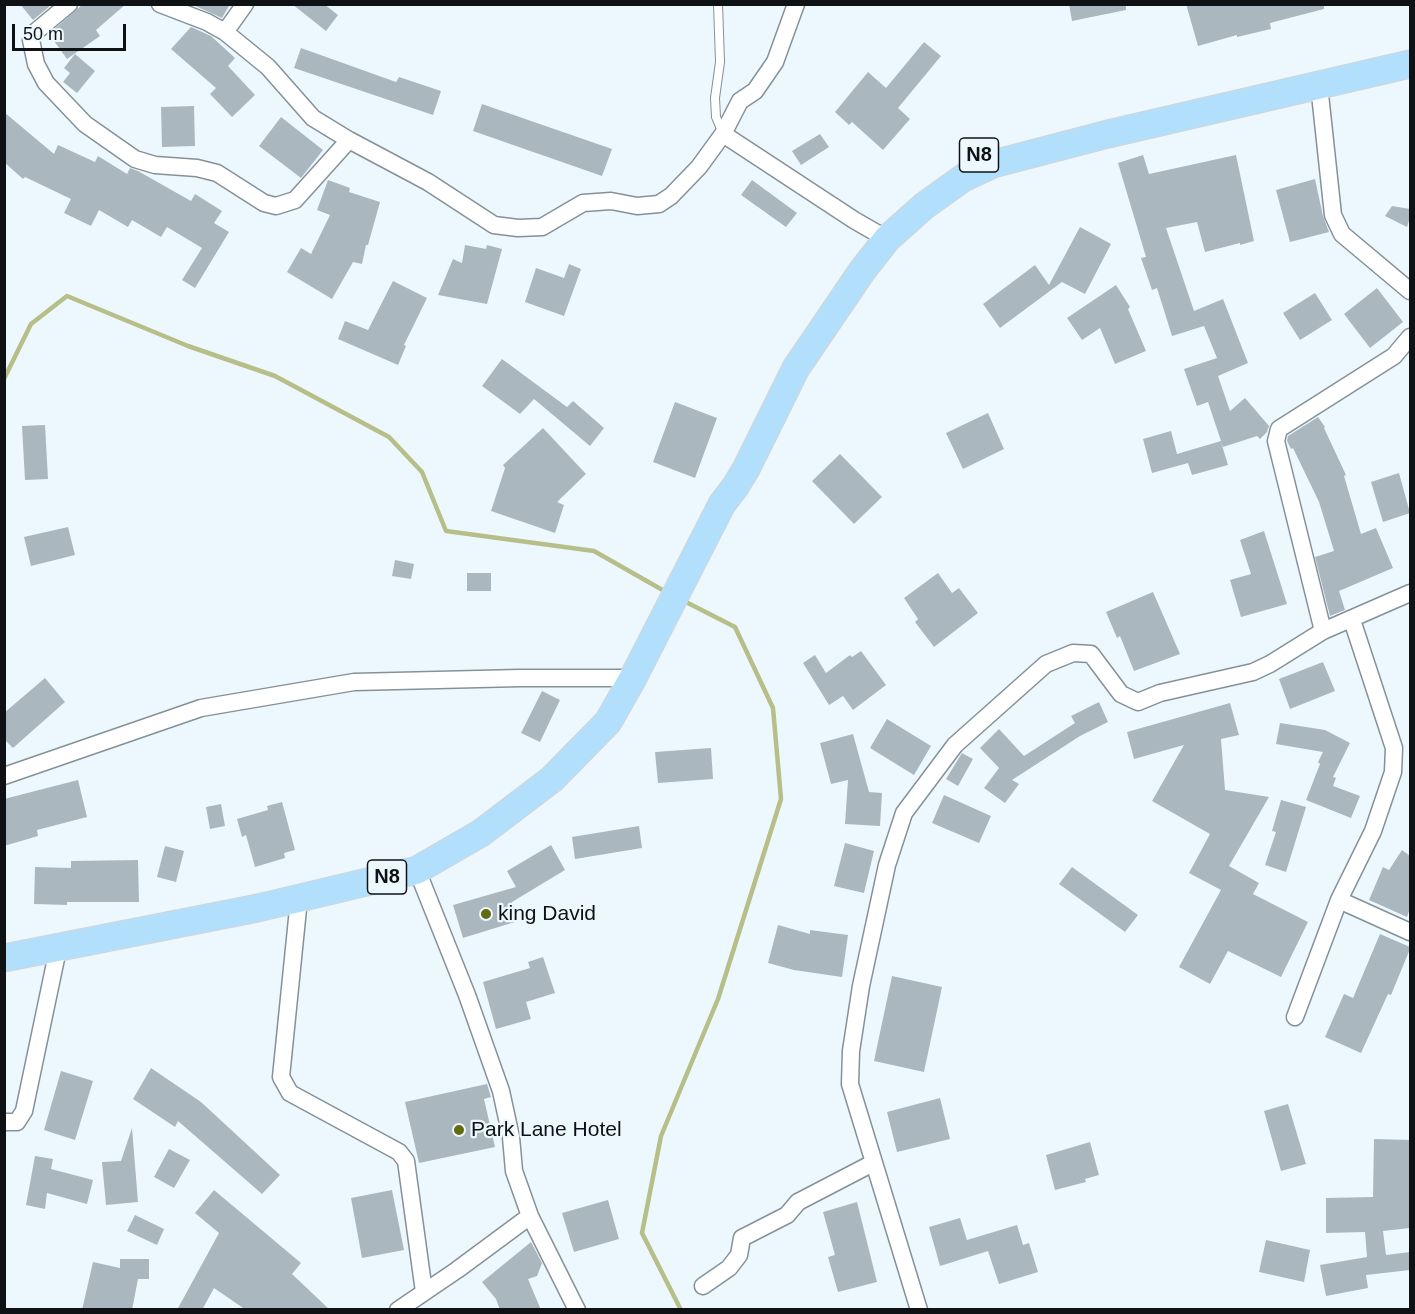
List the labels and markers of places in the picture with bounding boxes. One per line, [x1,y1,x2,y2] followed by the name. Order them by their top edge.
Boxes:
[498,901,596,927] place label: king David
[479,907,493,921] marker: king David
[471,1117,622,1143] place label: Park Lane Hotel
[452,1123,466,1137] marker: Park Lane Hotel

